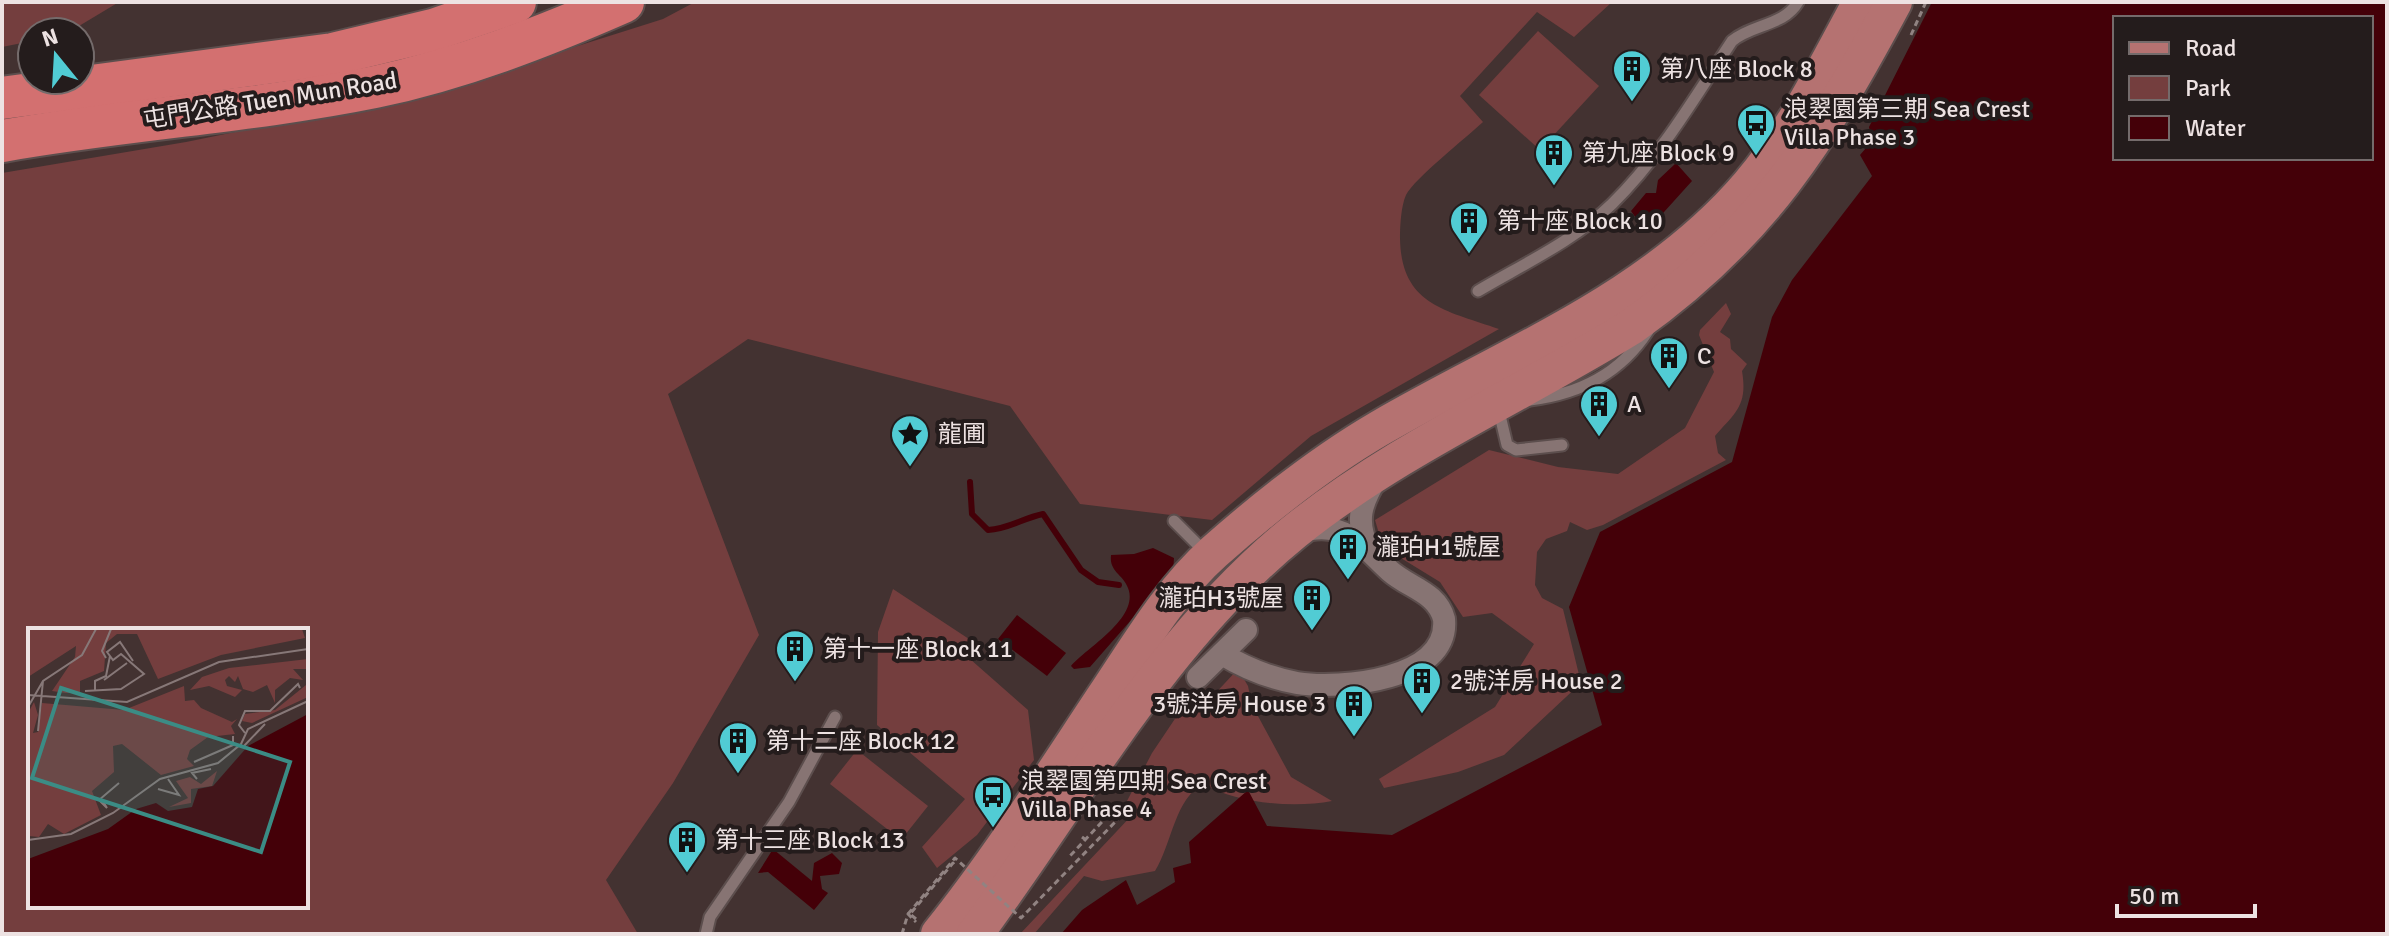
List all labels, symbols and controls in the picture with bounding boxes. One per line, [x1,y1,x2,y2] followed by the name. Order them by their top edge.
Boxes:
[16,16,96,96] north arrow
[2113,16,2373,160] legend
[39,22,61,53] text: N
[2185,33,2236,63] text: Road
[1611,48,1653,103] building icon: 第八座 Block 8
[1660,54,1813,84] place label: 第八座 Block 8
[141,65,399,135] street label: 屯門公路 Tuen Mun Road
[2185,73,2231,103] text: Park
[1784,94,2030,152] place label: 浪翠園第三期 Sea Crest Villa Phase 3
[1735,102,1777,157] bus stop icon: 浪翠園第三期 Sea Crest Villa Phase 3
[2185,113,2246,143] text: Water
[1533,132,1575,187] building icon: 第九座 Block 9
[1582,138,1735,168] place label: 第九座 Block 9
[1448,200,1490,255] building icon: 第十座 Block 10
[1497,206,1663,236] place label: 第十座 Block 10
[1648,335,1690,390] building icon: C
[1697,341,1711,371] place label: C
[1578,383,1620,438] building icon: A
[1627,389,1642,419] place label: A
[889,413,931,468] place icon: 龍圃
[938,419,986,449] place label: 龍圃
[1327,526,1369,581] building icon: 瀧珀H1號屋
[1376,532,1501,562] place label: 瀧珀H1號屋
[1291,577,1333,632] building icon: 瀧珀H3號屋
[1159,583,1284,613] place label: 瀧珀H3號屋
[28,628,308,908] inset map
[774,628,816,683] building icon: 第十一座 Block 11
[823,634,1013,664] place label: 第十一座 Block 11
[1401,660,1443,715] building icon: 2號洋房 House 2
[1450,666,1623,696] place label: 2號洋房 House 2
[1333,683,1375,738] building icon: 3號洋房 House 3
[1153,689,1326,719] place label: 3號洋房 House 3
[717,720,759,775] building icon: 第十二座 Block 12
[766,726,956,756] place label: 第十二座 Block 12
[1021,766,1267,824] place label: 浪翠園第四期 Sea Crest Villa Phase 4
[972,774,1014,829] bus stop icon: 浪翠園第四期 Sea Crest Villa Phase 4
[666,819,708,874] building icon: 第十三座 Block 13
[715,825,905,855] place label: 第十三座 Block 13
[2117,868,2255,918] scale bar
[2129,881,2179,911] text: 50 m

